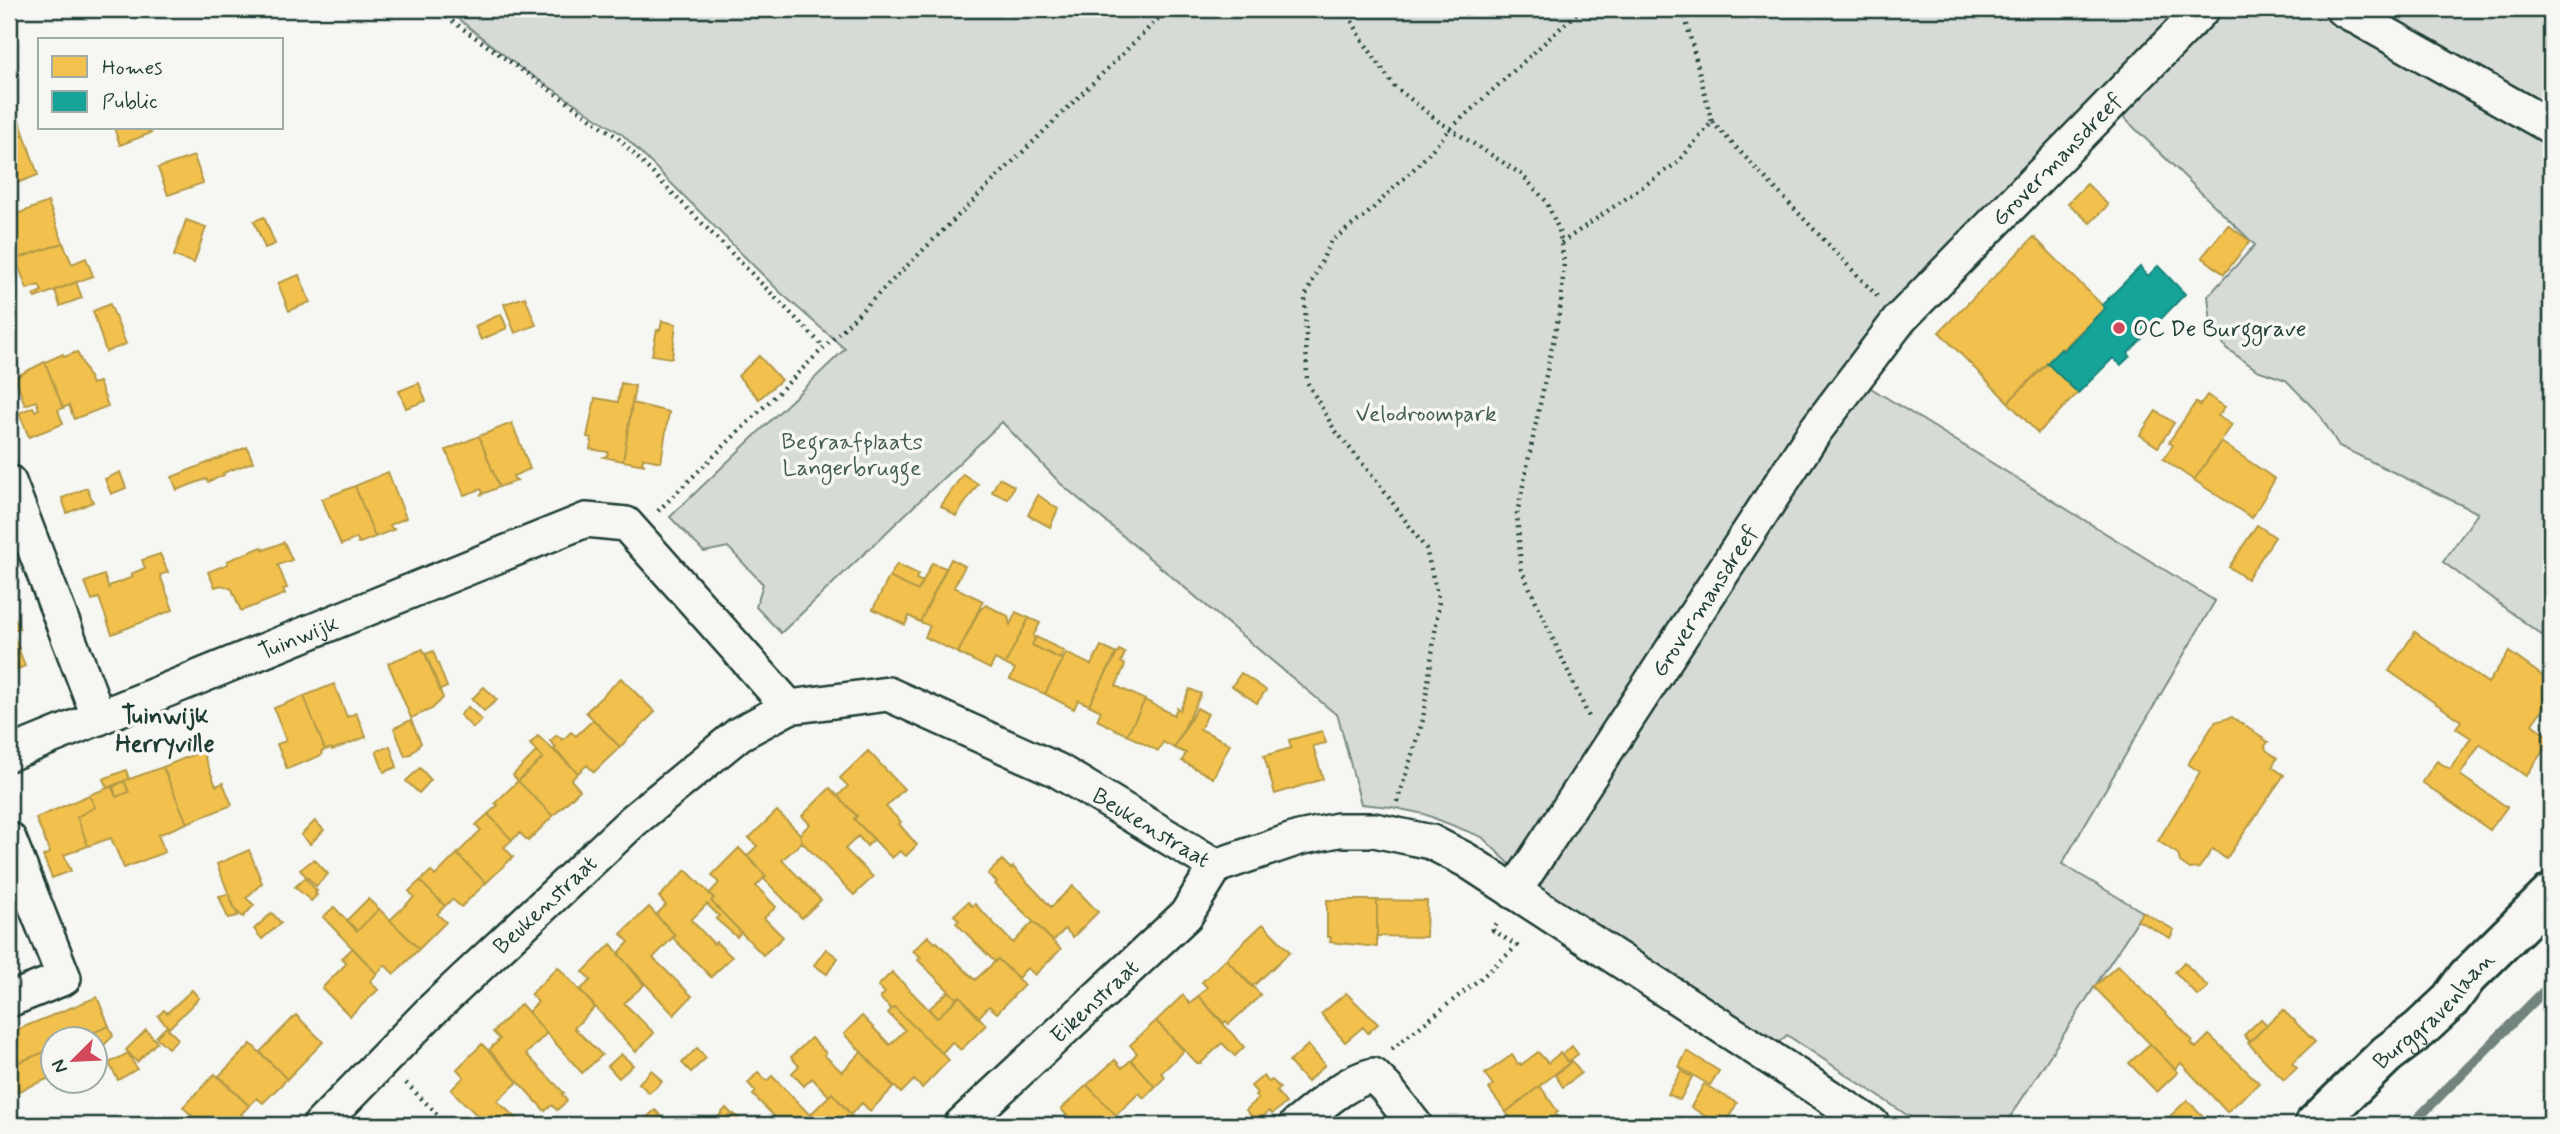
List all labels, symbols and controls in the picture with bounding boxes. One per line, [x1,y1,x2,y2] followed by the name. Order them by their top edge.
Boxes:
[38,38,284,130] legend
[102,54,162,82] text: Homes
[1986,87,2130,234] street label: Grovermansdreef
[102,88,158,116] text: Public
[2133,315,2306,347] place label: OC De Burggrave
[2111,320,2127,336] marker: OC De Burggrave
[1355,400,1497,430] park label: Velodroompark
[781,428,923,486] park label: Begraafplaats Langerbrugge
[1645,520,1766,683] street label: Grovermansdreef
[255,609,343,668] street label: Tuinwijk
[116,701,215,760] district label: Tuinwijk Herryville
[1086,782,1215,876] street label: Beukenstraat
[487,849,604,962] street label: Beukenstraat
[2367,945,2502,1077] street label: Burggravenlaan
[1045,954,1146,1051] street label: Eikenstraat
[38,1026,108,1096] north arrow
[46,1055,74,1077] text: N

